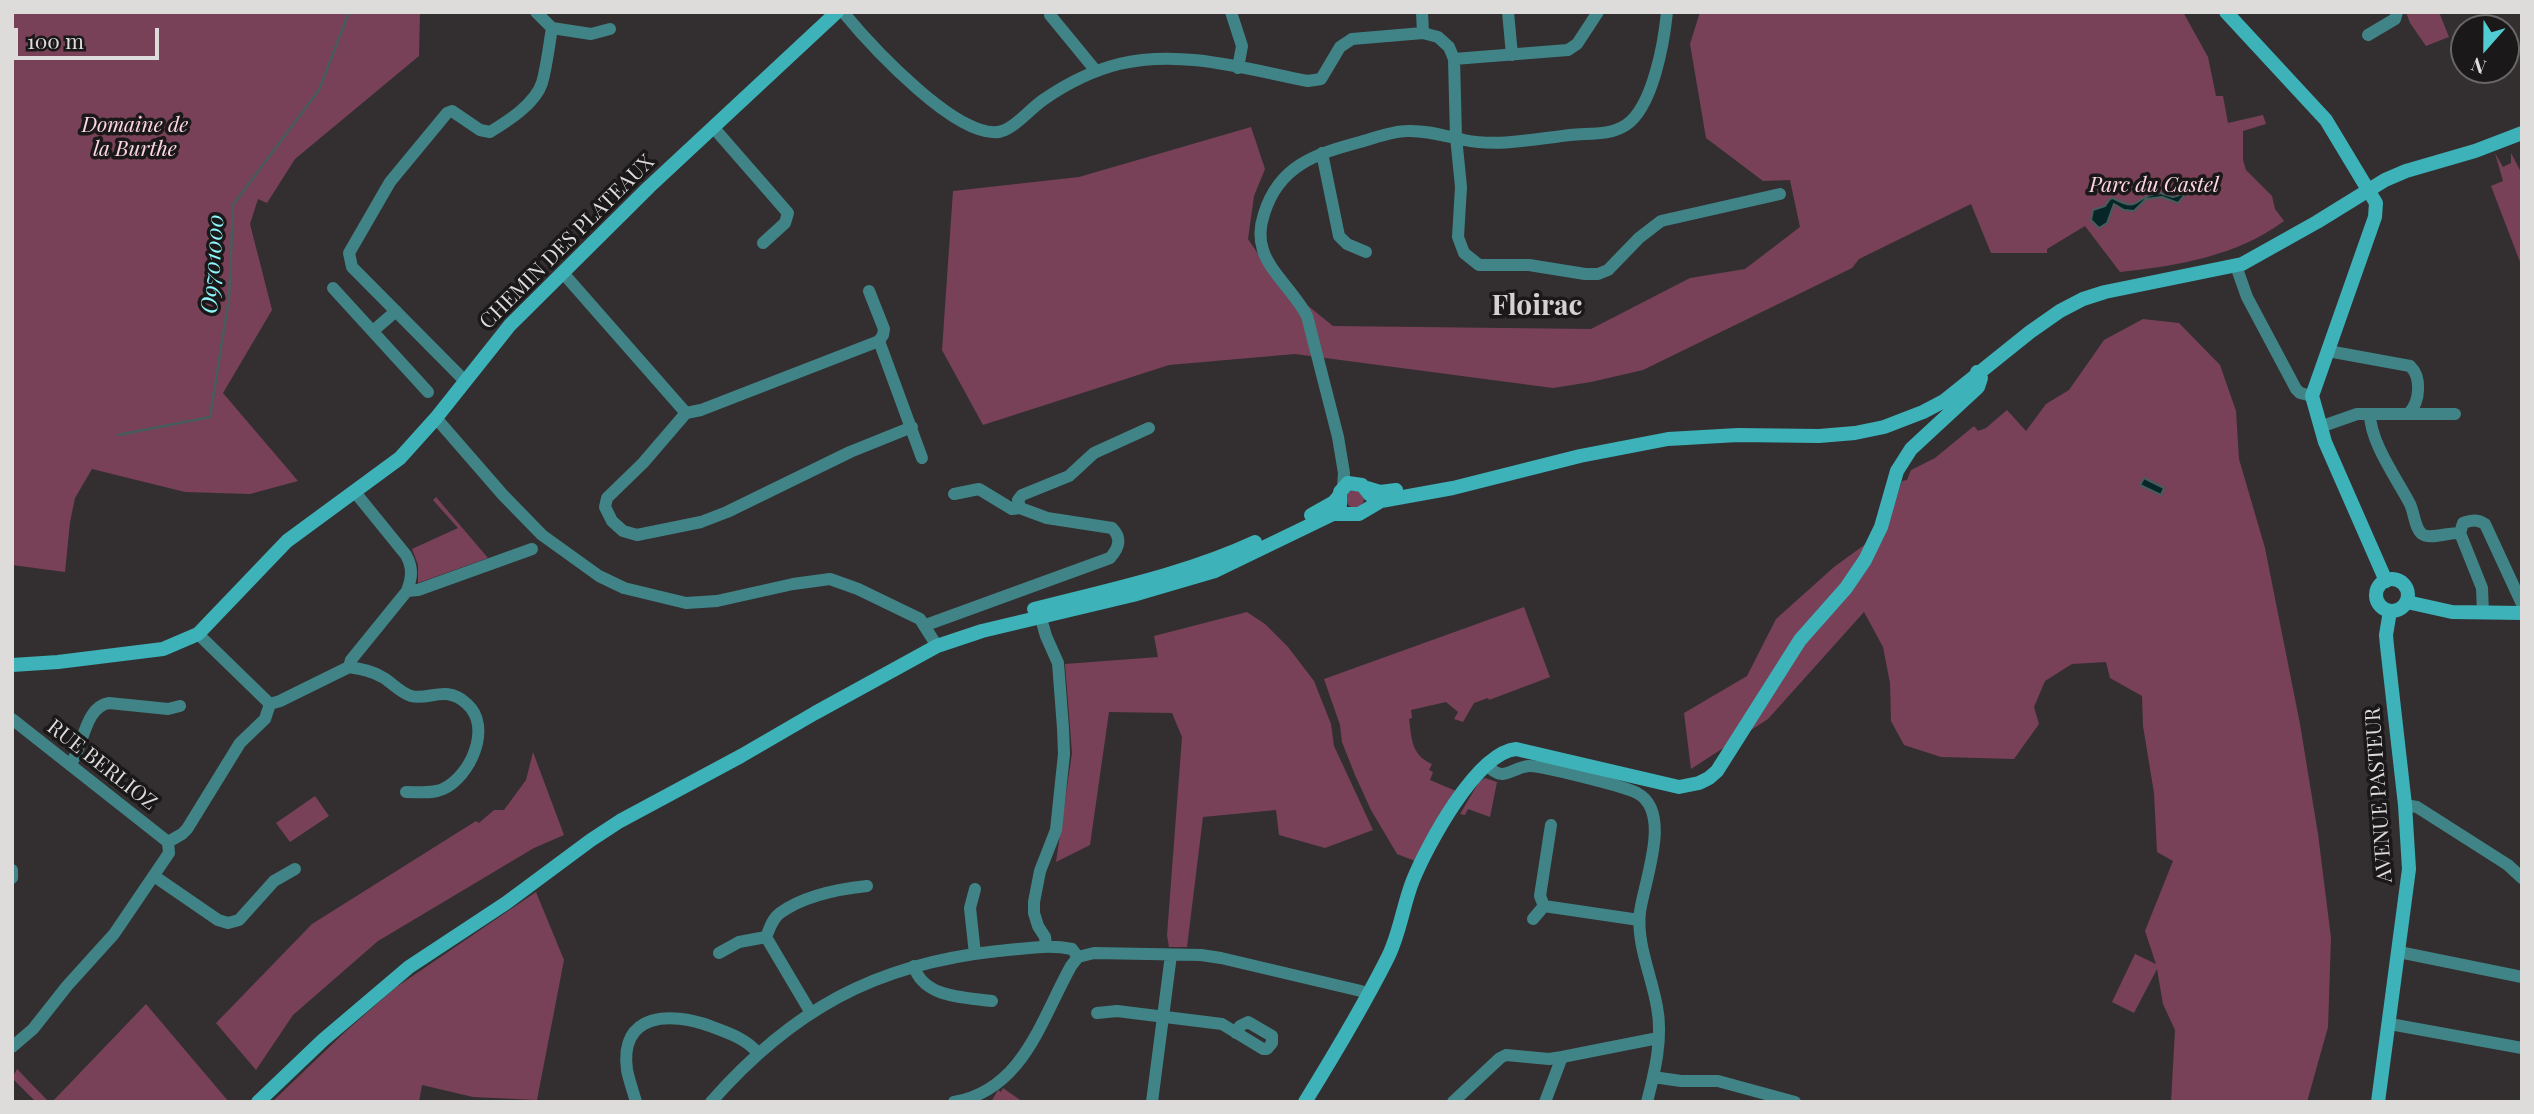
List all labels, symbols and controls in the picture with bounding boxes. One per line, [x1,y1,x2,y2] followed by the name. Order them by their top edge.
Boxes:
[18,14,163,58] scale bar
[2450,14,2520,84] north arrow
[27,26,84,54] text: 100 m
[2467,52,2489,81] text: N
[82,112,188,162] park label: Domaine de la Burthe
[474,149,660,335] street label: CHEMIN DES PLATEAUX
[2089,172,2219,198] park label: Parc du Castel
[196,213,230,315] water label: O9701000
[1492,289,1582,323] district label: Floirac
[2360,707,2398,883] street label: AVENUE PASTEUR
[42,714,162,816] street label: RUE BERLIOZ

